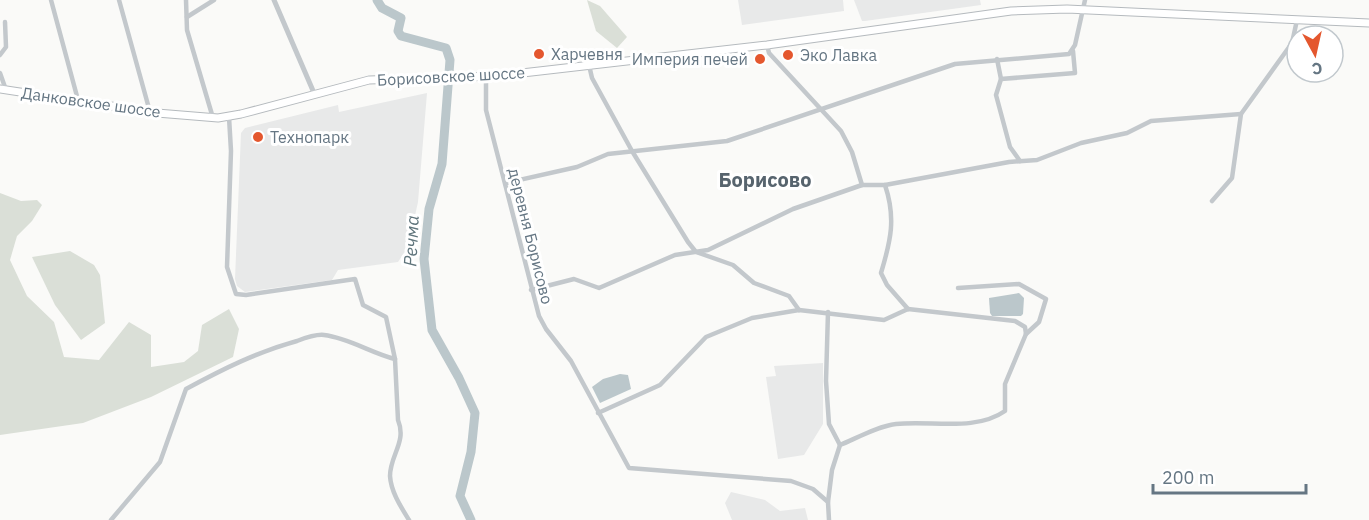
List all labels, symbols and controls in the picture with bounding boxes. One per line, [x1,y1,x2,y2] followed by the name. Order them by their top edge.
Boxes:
[1285,24,1345,84] north arrow
[551,44,623,64] place label: Харчевня
[800,45,877,65] place label: Эко Лавка
[532,47,546,61] marker: Харчевня
[781,48,795,62] marker: Эко Лавка
[632,49,748,69] place label: Империя печей
[753,52,767,66] marker: Империя печей
[1311,58,1324,79] text: С
[376,62,526,90] street label: Борисовское шоссе
[20,82,162,122] street label: Данковское шоссе
[270,127,349,147] place label: Технопарк
[251,130,265,144] marker: Технопарк
[504,166,558,306] street label: деревня Борисово
[718,166,812,193] district label: Борисово
[398,215,424,267] water label: Речма
[1153,457,1306,495] scale bar
[1162,466,1214,489] text: 200 m

